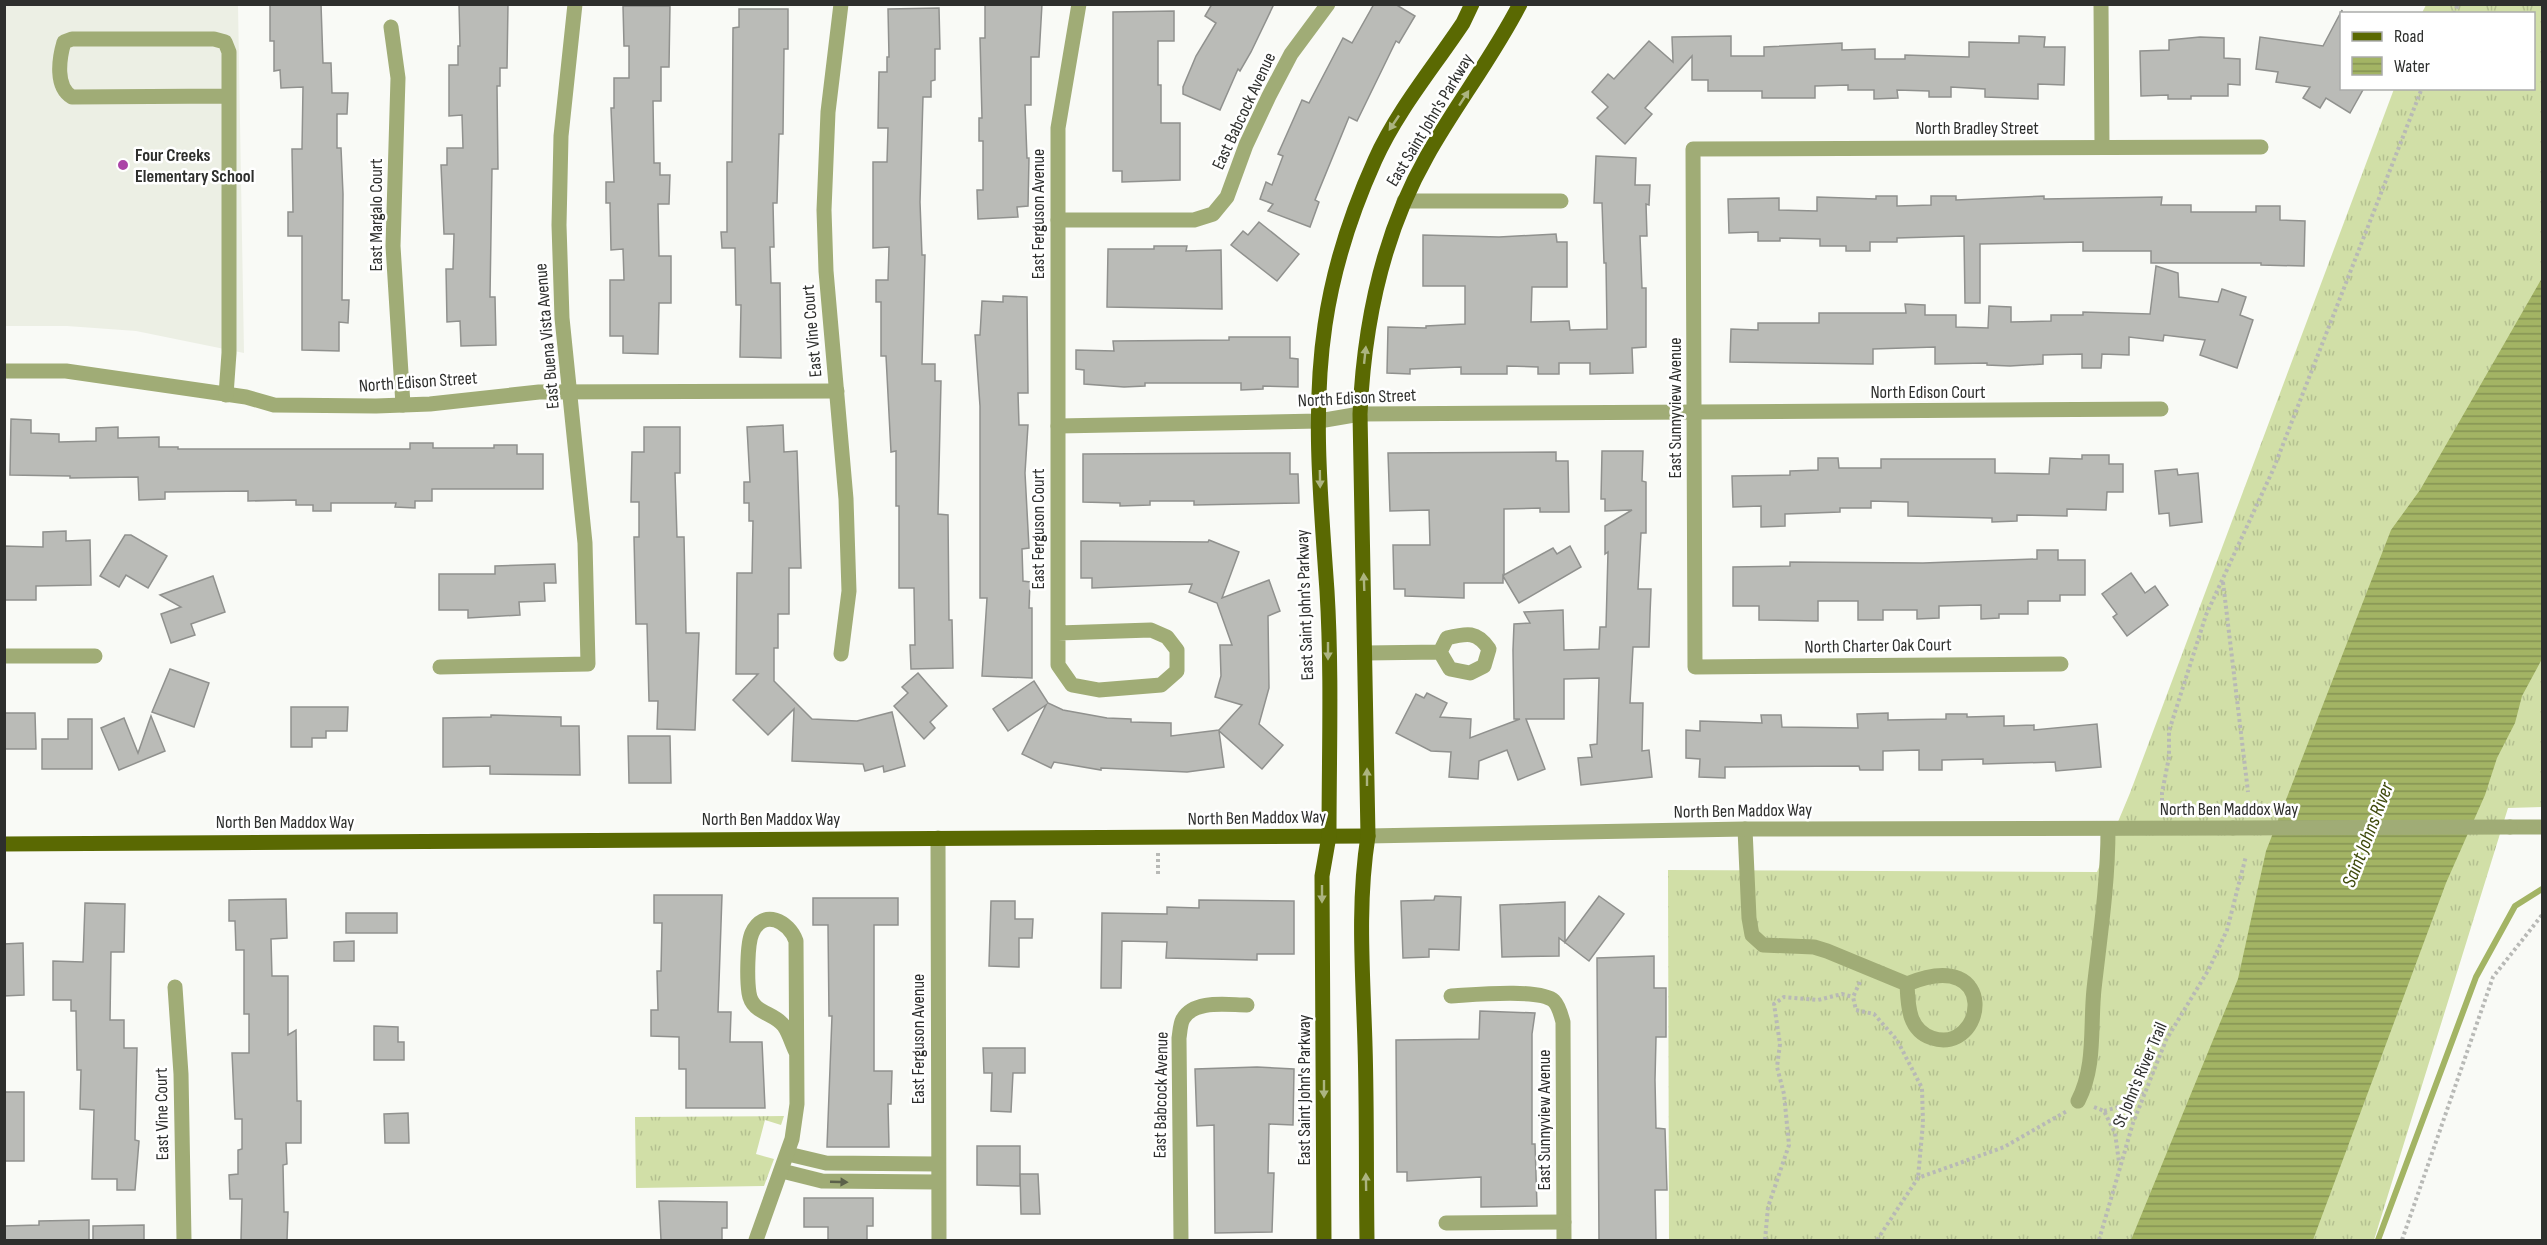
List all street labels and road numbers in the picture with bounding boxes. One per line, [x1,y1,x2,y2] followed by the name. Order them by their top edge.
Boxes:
[1208,49,1280,173] street label: East Babcock Avenue
[1382,50,1478,190] street label: East Saint John's Parkway
[1915,118,2039,139] street label: North Bradley Street
[1028,149,1049,279] street label: East Ferguson Avenue
[366,158,387,272] street label: East Margalo Court
[530,262,564,410] street label: East Buena Vista Avenue
[797,283,826,378] street label: East Vine Court
[1665,338,1686,478] street label: East Sunnyview Avenue
[358,367,478,397] street label: North Edison Street
[1870,382,1986,403] street label: North Edison Court
[1297,384,1417,412] street label: North Edison Street
[1028,468,1049,590] street label: East Ferguson Court
[1292,529,1318,681] street label: East Saint John's Parkway
[1804,634,1952,658] street label: North Charter Oak Court
[1674,799,1812,823] street label: North Ben Maddox Way
[2160,799,2298,820] street label: North Ben Maddox Way
[1188,806,1326,830] street label: North Ben Maddox Way
[702,809,840,830] street label: North Ben Maddox Way
[216,812,354,833] street label: North Ben Maddox Way
[908,974,929,1104] street label: East Ferguson Avenue
[1294,1014,1315,1166] street label: East Saint John's Parkway
[2108,1019,2172,1131] street label: St John's River Trail
[1149,1031,1173,1159] street label: East Babcock Avenue
[1534,1050,1555,1190] street label: East Sunnyview Avenue
[151,1067,173,1160] street label: East Vine Court

